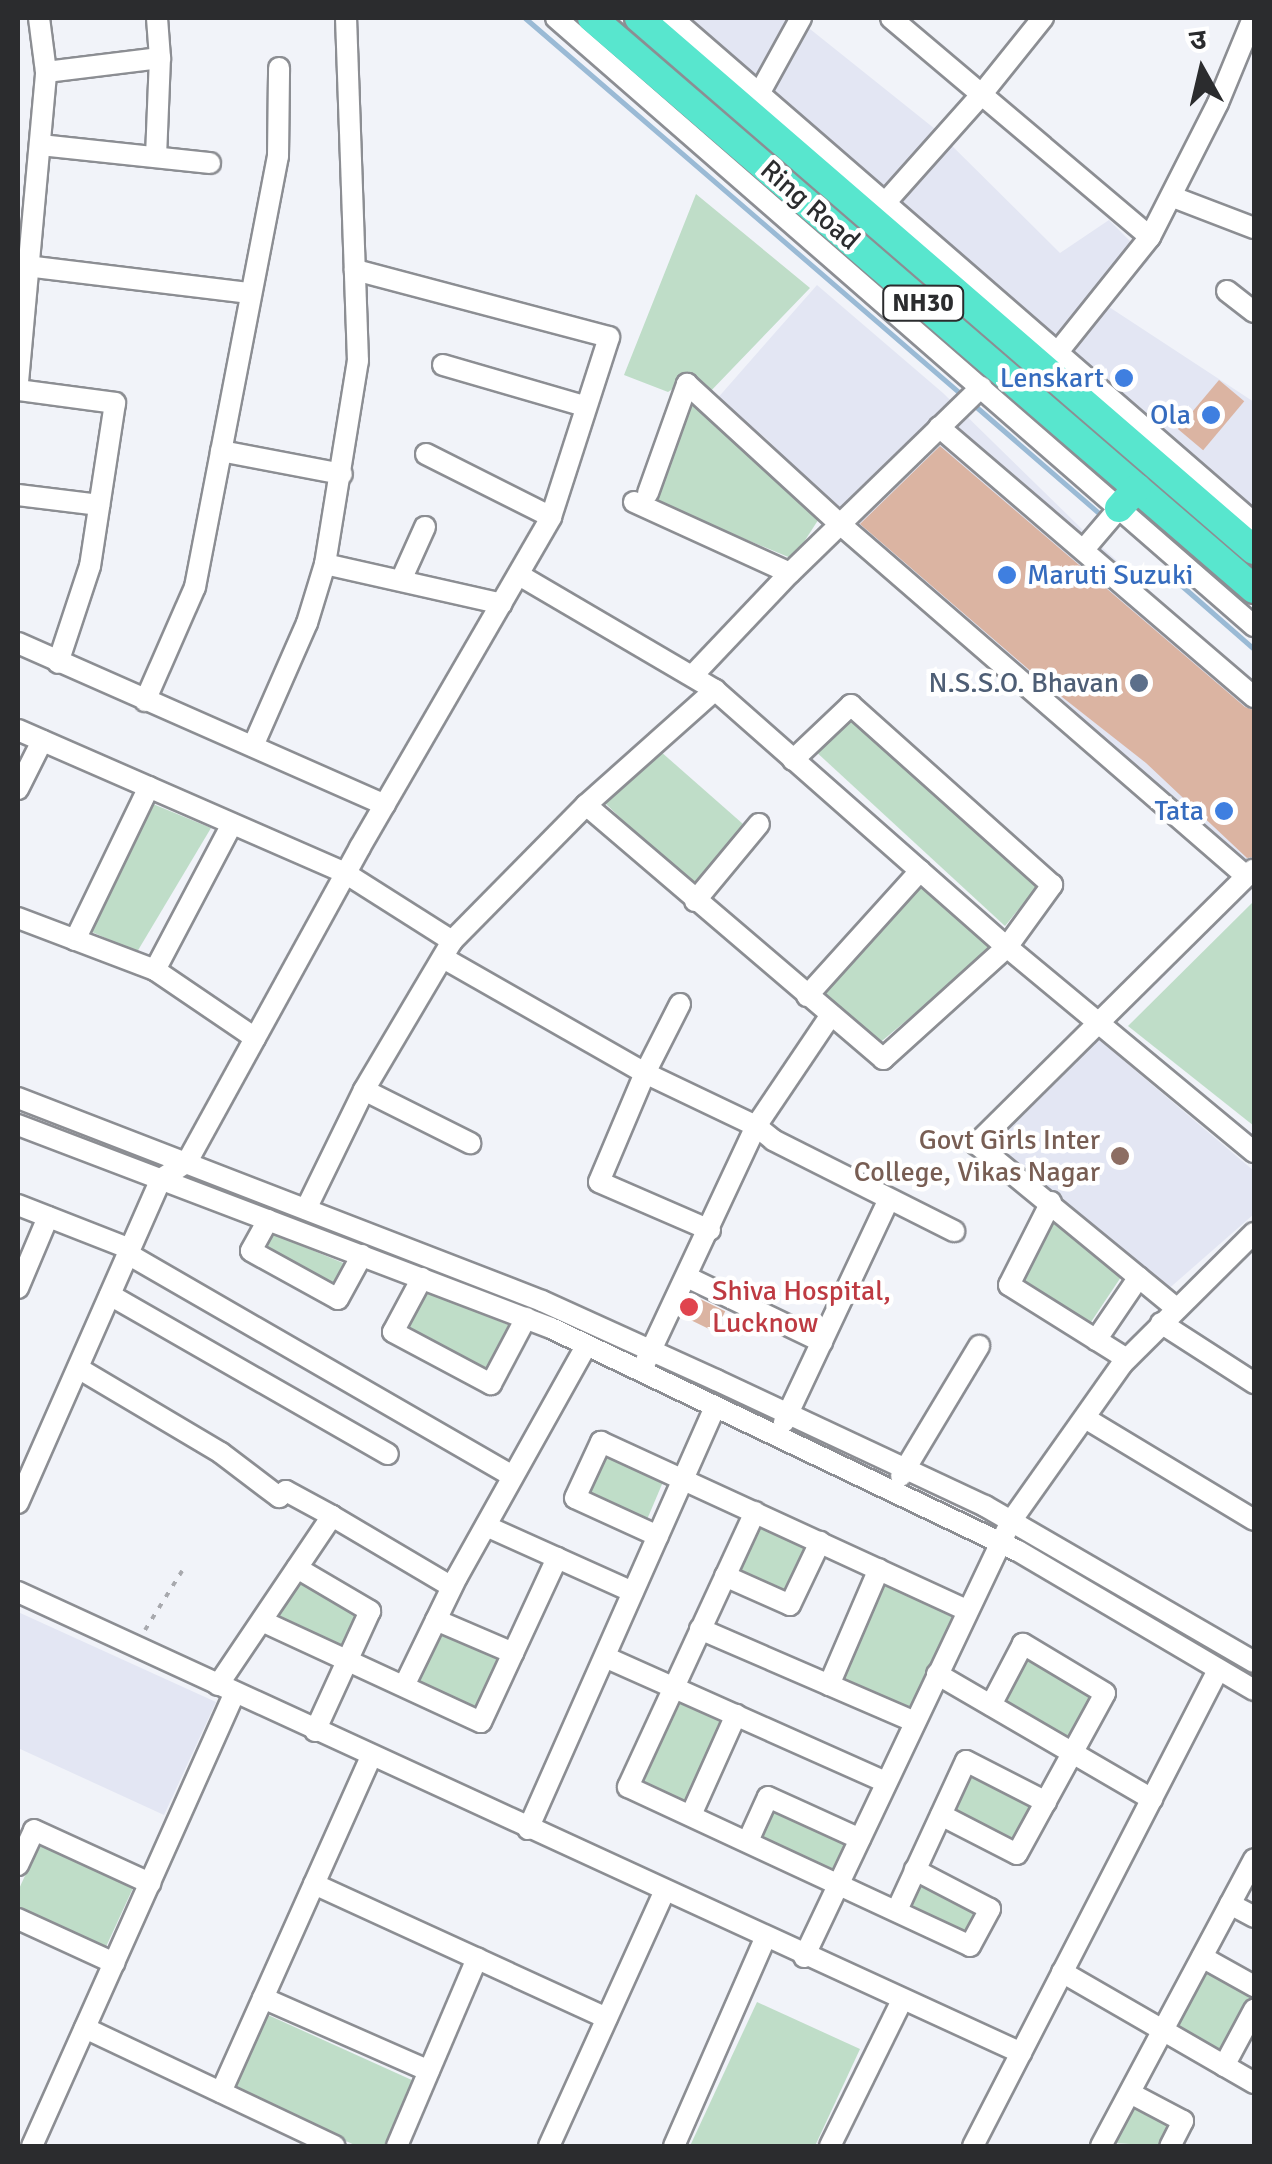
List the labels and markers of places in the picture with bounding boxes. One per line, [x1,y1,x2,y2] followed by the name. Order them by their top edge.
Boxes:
[1000,361,1104,395] place label: Lenskart
[1113,367,1135,389] marker: Lenskart
[1150,398,1191,432] place label: Ola
[1200,404,1222,426] marker: Ola
[1027,558,1193,592] place label: Maruti Suzuki
[996,564,1018,586] marker: Maruti Suzuki
[928,666,1119,700] place label: N.S.S.O. Bhavan
[1128,672,1150,694] marker: N.S.S.O. Bhavan
[1154,794,1204,828] place label: Tata
[1213,800,1235,822] marker: Tata
[854,1123,1100,1189] place label: Govt Girls Inter College, Vikas Nagar
[1109,1145,1131,1167] marker: Govt Girls Inter College, Vikas Nagar
[712,1274,891,1340] place label: Shiva Hospital, Lucknow
[676,1294,702,1320] marker: Shiva Hospital, Lucknow

